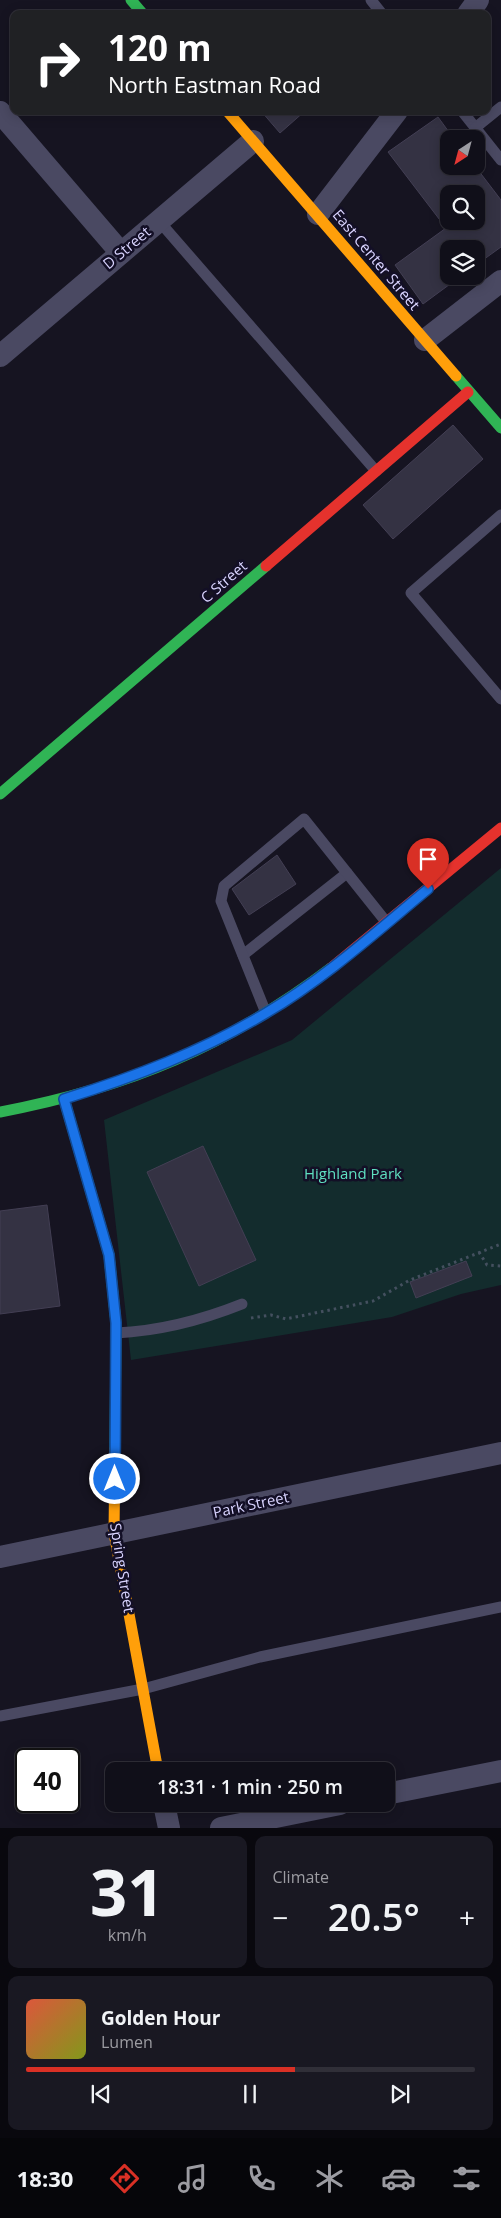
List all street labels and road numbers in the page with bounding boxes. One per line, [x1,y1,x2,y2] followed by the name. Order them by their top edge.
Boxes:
[329,205,425,314] street label: East Center Street
[98,221,154,273] street label: D Street
[196,556,251,607] street label: C Street
[211,1486,291,1522] street label: Park Street
[106,1522,140,1614] street label: Spring Street

